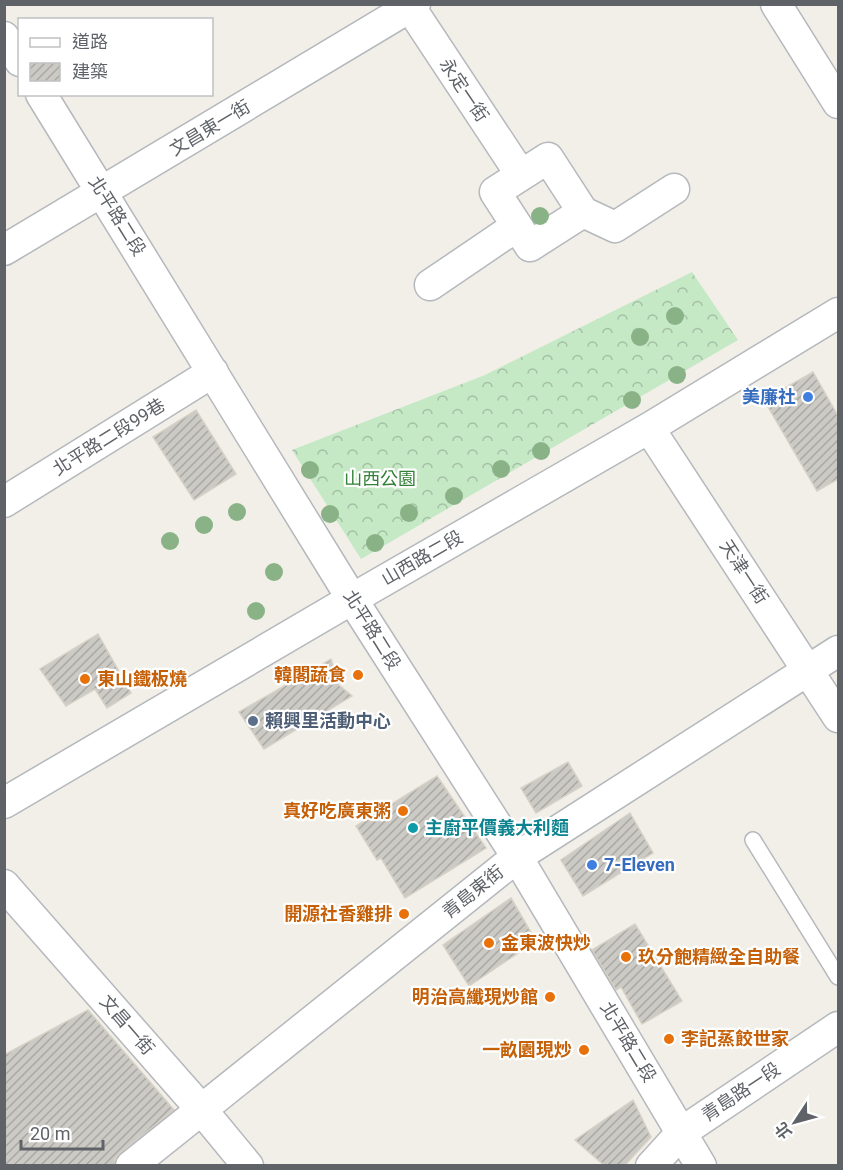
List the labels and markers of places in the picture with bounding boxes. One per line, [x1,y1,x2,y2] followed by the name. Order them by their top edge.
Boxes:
[742,386,796,407] place label: 美廉社
[801,390,815,404] marker: 美廉社
[274,664,346,685] place label: 韓閣蔬食
[97,668,187,689] place label: 東山鐵板燒
[351,668,365,682] marker: 韓閣蔬食
[78,672,92,686] marker: 東山鐵板燒
[265,710,391,731] place label: 賴興里活動中心
[246,714,260,728] marker: 賴興里活動中心
[283,800,391,821] place label: 真好吃廣東粥
[396,804,410,818] marker: 真好吃廣東粥
[425,817,569,838] place label: 主廚平價義大利麵
[406,821,420,835] marker: 主廚平價義大利麵
[604,854,675,875] place label: 7-Eleven
[585,858,599,872] marker: 7-Eleven
[284,903,392,924] place label: 開源社香雞排
[397,907,411,921] marker: 開源社香雞排
[501,932,591,953] place label: 金東波快炒
[482,936,496,950] marker: 金東波快炒
[638,946,800,967] place label: 玖分飽精緻全自助餐
[619,950,633,964] marker: 玖分飽精緻全自助餐
[412,986,538,1007] place label: 明治高纖現炒館
[543,990,557,1004] marker: 明治高纖現炒館
[681,1028,789,1049] place label: 李記蒸餃世家
[662,1032,676,1046] marker: 李記蒸餃世家
[482,1039,572,1060] place label: 一畝園現炒
[577,1043,591,1057] marker: 一畝園現炒

